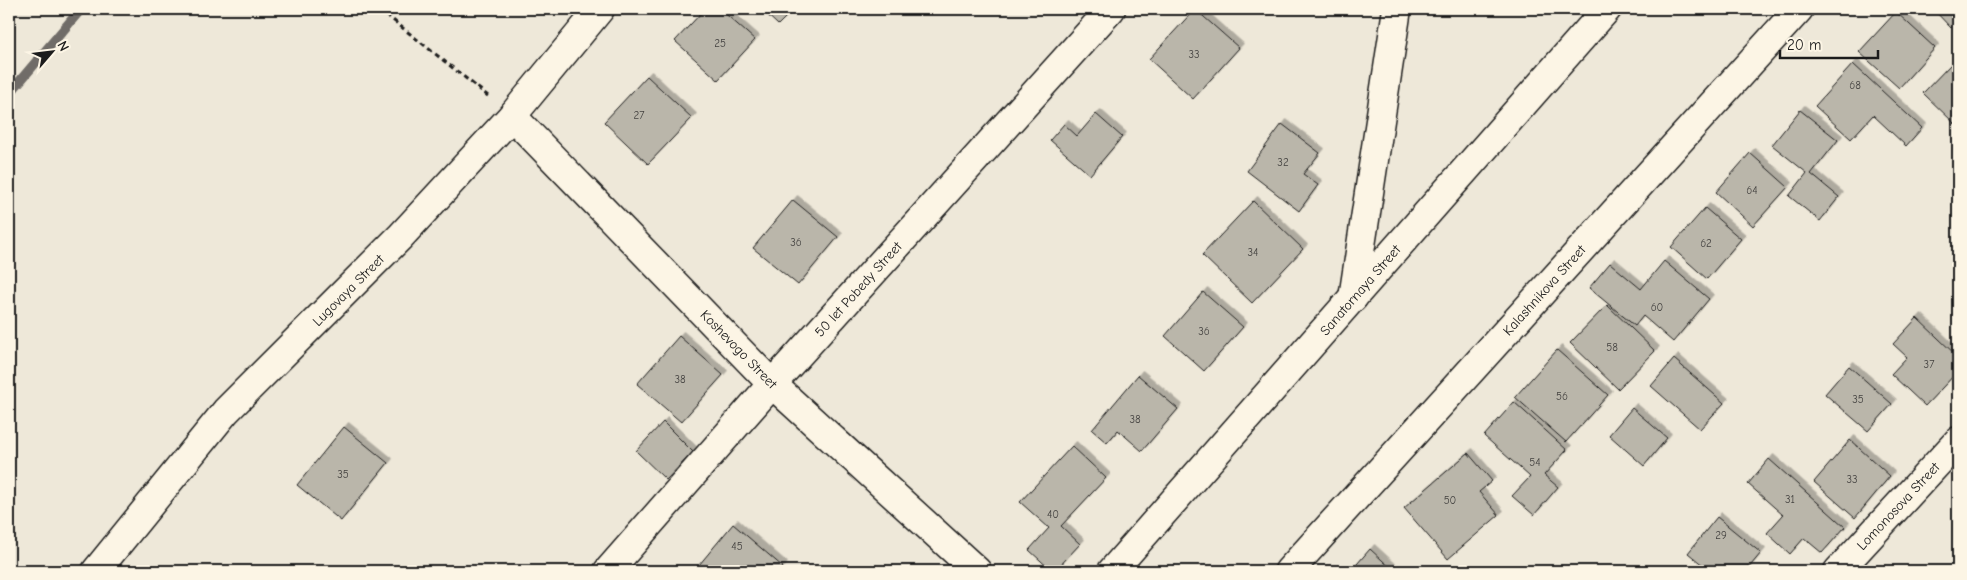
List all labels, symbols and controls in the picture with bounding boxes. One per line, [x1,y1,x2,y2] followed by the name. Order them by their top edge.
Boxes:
[28,28,78,78] north arrow
[1780,28,1877,60] scale bar
[1787,36,1821,54] text: 20 m
[714,37,726,50] house number: 25
[53,38,73,54] text: N
[1188,48,1200,61] house number: 33
[1849,79,1861,92] house number: 68
[634,109,644,122] house number: 27
[1277,156,1289,169] house number: 32
[1746,184,1758,197] house number: 64
[790,236,802,249] house number: 36
[1700,237,1712,250] house number: 62
[811,238,906,340] street label: 50 let Pobedy Street
[1316,241,1405,339] street label: Sanatornaya Street
[1499,241,1590,339] street label: Kalashnikova Street
[1248,246,1258,259] house number: 34
[309,250,388,330] street label: Lugovaya Street
[1651,301,1663,314] house number: 60
[697,306,781,393] street label: Koshevogo Street
[1198,325,1210,338] house number: 36
[1606,341,1618,354] house number: 58
[1924,358,1934,371] house number: 37
[674,373,686,386] house number: 38
[1556,390,1568,403] house number: 56
[1852,393,1864,406] house number: 35
[1129,413,1141,426] house number: 38
[1529,456,1541,469] house number: 54
[1853,458,1944,554] street label: Lomonosova Street
[337,468,349,481] house number: 35
[1846,473,1858,486] house number: 33
[1785,493,1795,506] house number: 31
[1444,494,1456,507] house number: 50
[1047,508,1059,521] house number: 40
[1715,529,1727,542] house number: 29
[731,540,743,553] house number: 45

